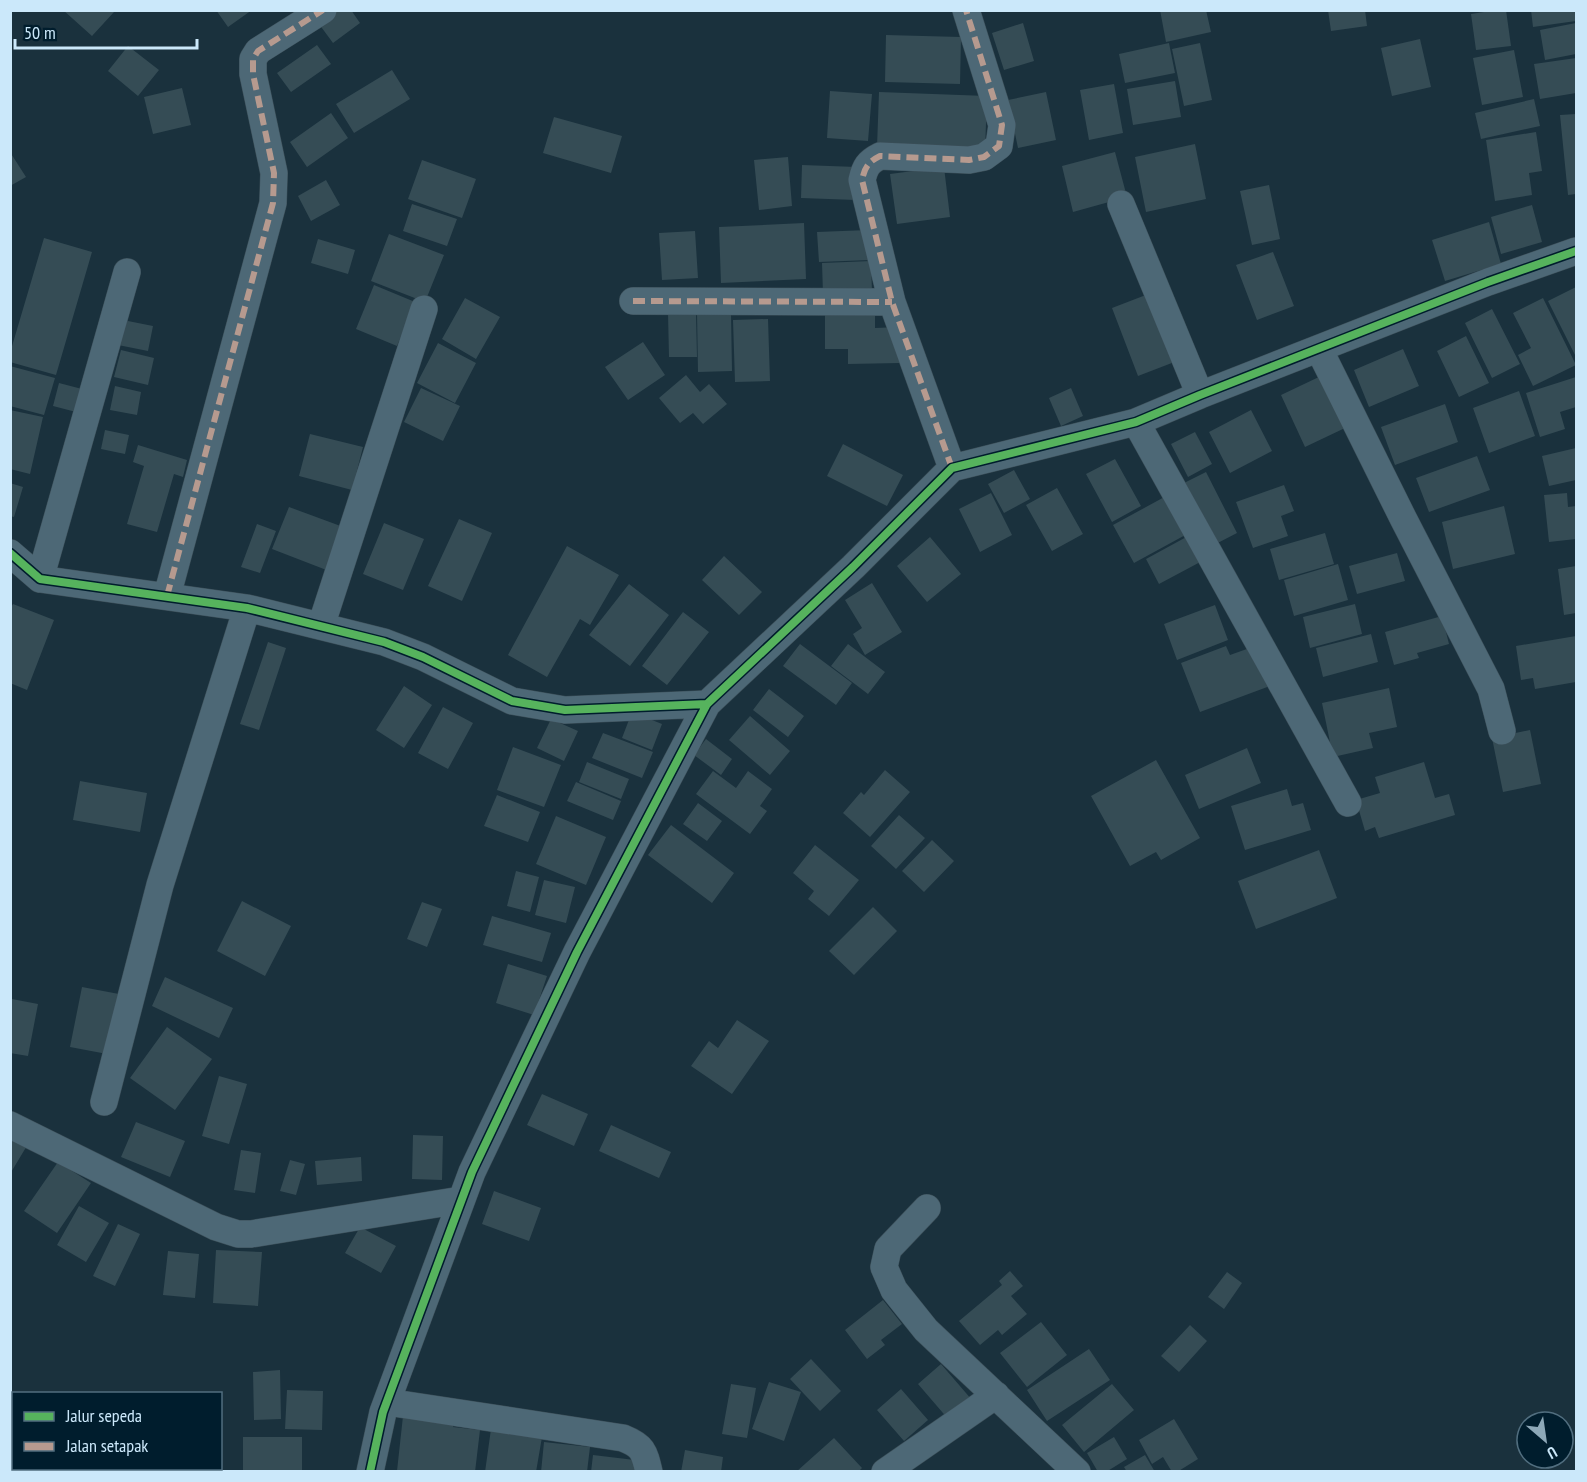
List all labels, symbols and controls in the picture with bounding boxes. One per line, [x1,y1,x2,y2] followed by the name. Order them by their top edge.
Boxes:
[15,12,196,50] scale bar
[24,21,56,44] text: 50 m
[12,1392,222,1470] legend
[65,1404,142,1427] text: Jalur sepeda
[1515,1410,1575,1470] north arrow
[65,1434,148,1457] text: Jalan setapak
[1544,1442,1561,1464] text: U

